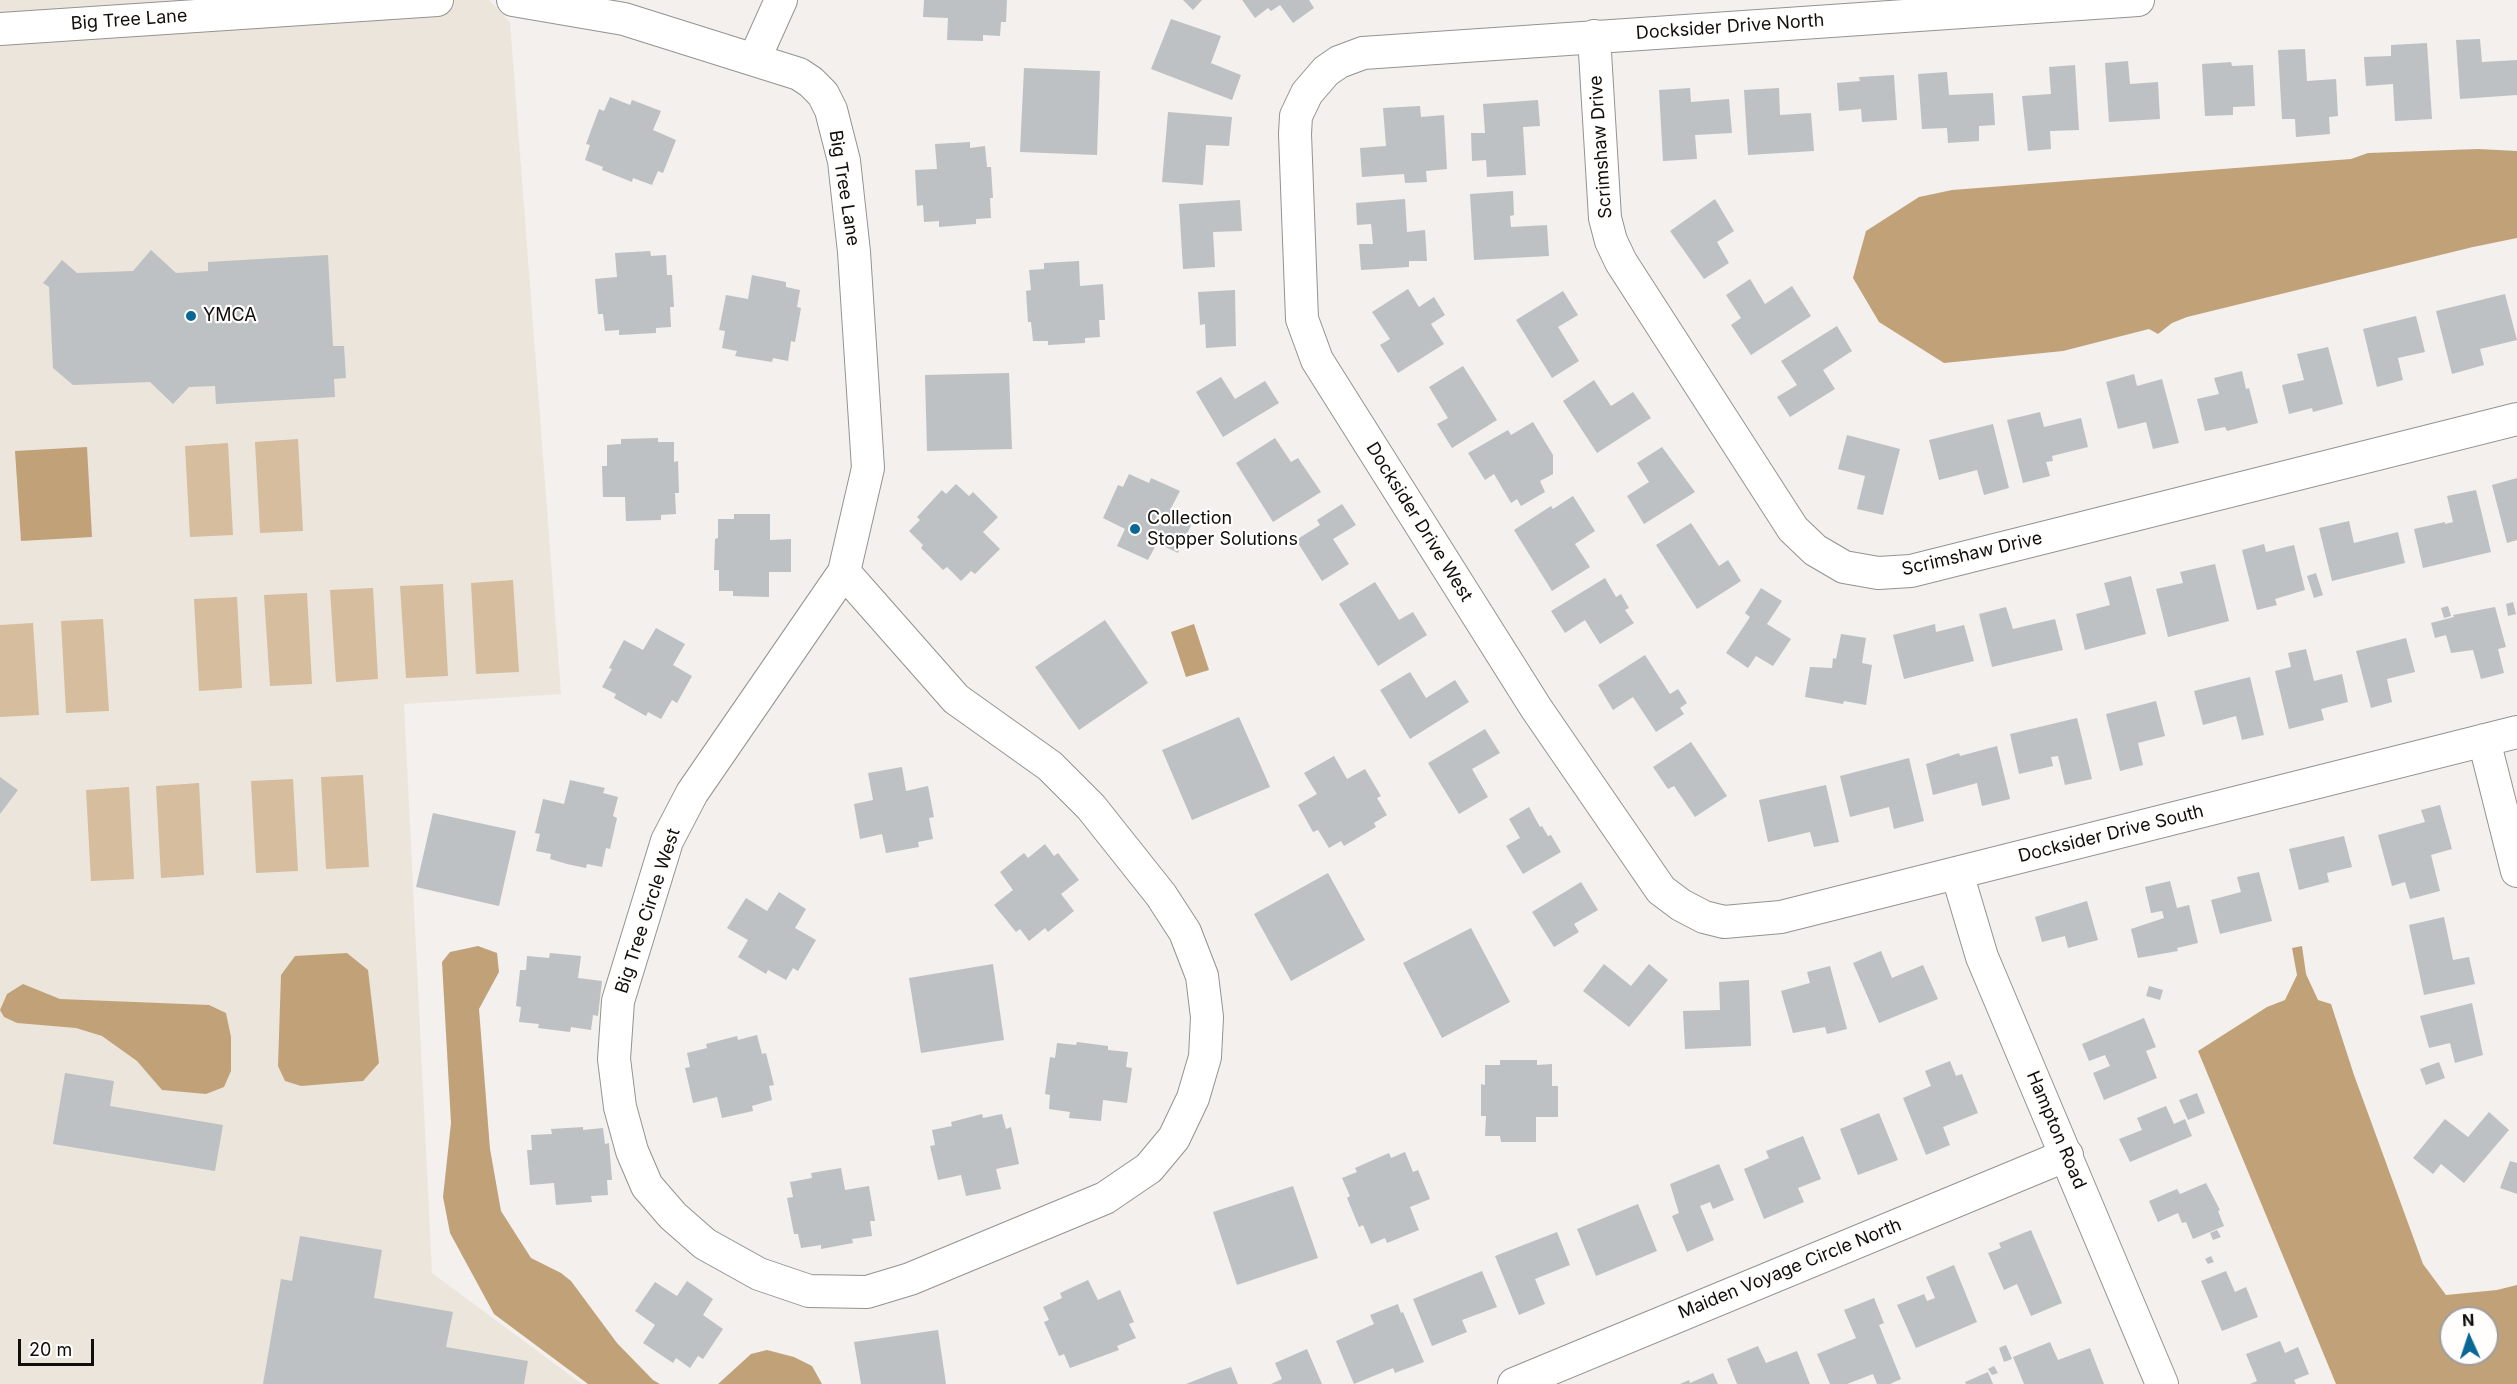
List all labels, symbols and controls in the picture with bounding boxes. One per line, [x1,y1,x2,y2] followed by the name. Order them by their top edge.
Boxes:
[70,5,188,35] street label: Big Tree Lane
[1635,10,1825,44] street label: Docksider Drive North
[1585,75,1617,219] street label: Scrimshaw Drive
[824,129,864,247] street label: Big Tree Lane
[203,305,257,327] place label: YMCA
[184,309,198,323] marker: YMCA
[1361,438,1477,606] street label: Docksider Drive West
[1147,508,1298,550] place label: Collection Stopper Solutions
[1128,522,1142,536] marker: Collection Stopper Solutions
[1900,527,2044,581] street label: Scrimshaw Drive
[2016,800,2206,868] street label: Docksider Drive South
[611,826,685,996] street label: Big Tree Circle West
[2021,1068,2091,1192] street label: Hampton Road
[1675,1214,1905,1324] street label: Maiden Voyage Circle North
[2439,1306,2499,1366] north arrow
[2462,1310,2475,1330] text: N
[21,1327,98,1365] scale bar
[29,1339,72,1360] text: 20 m

